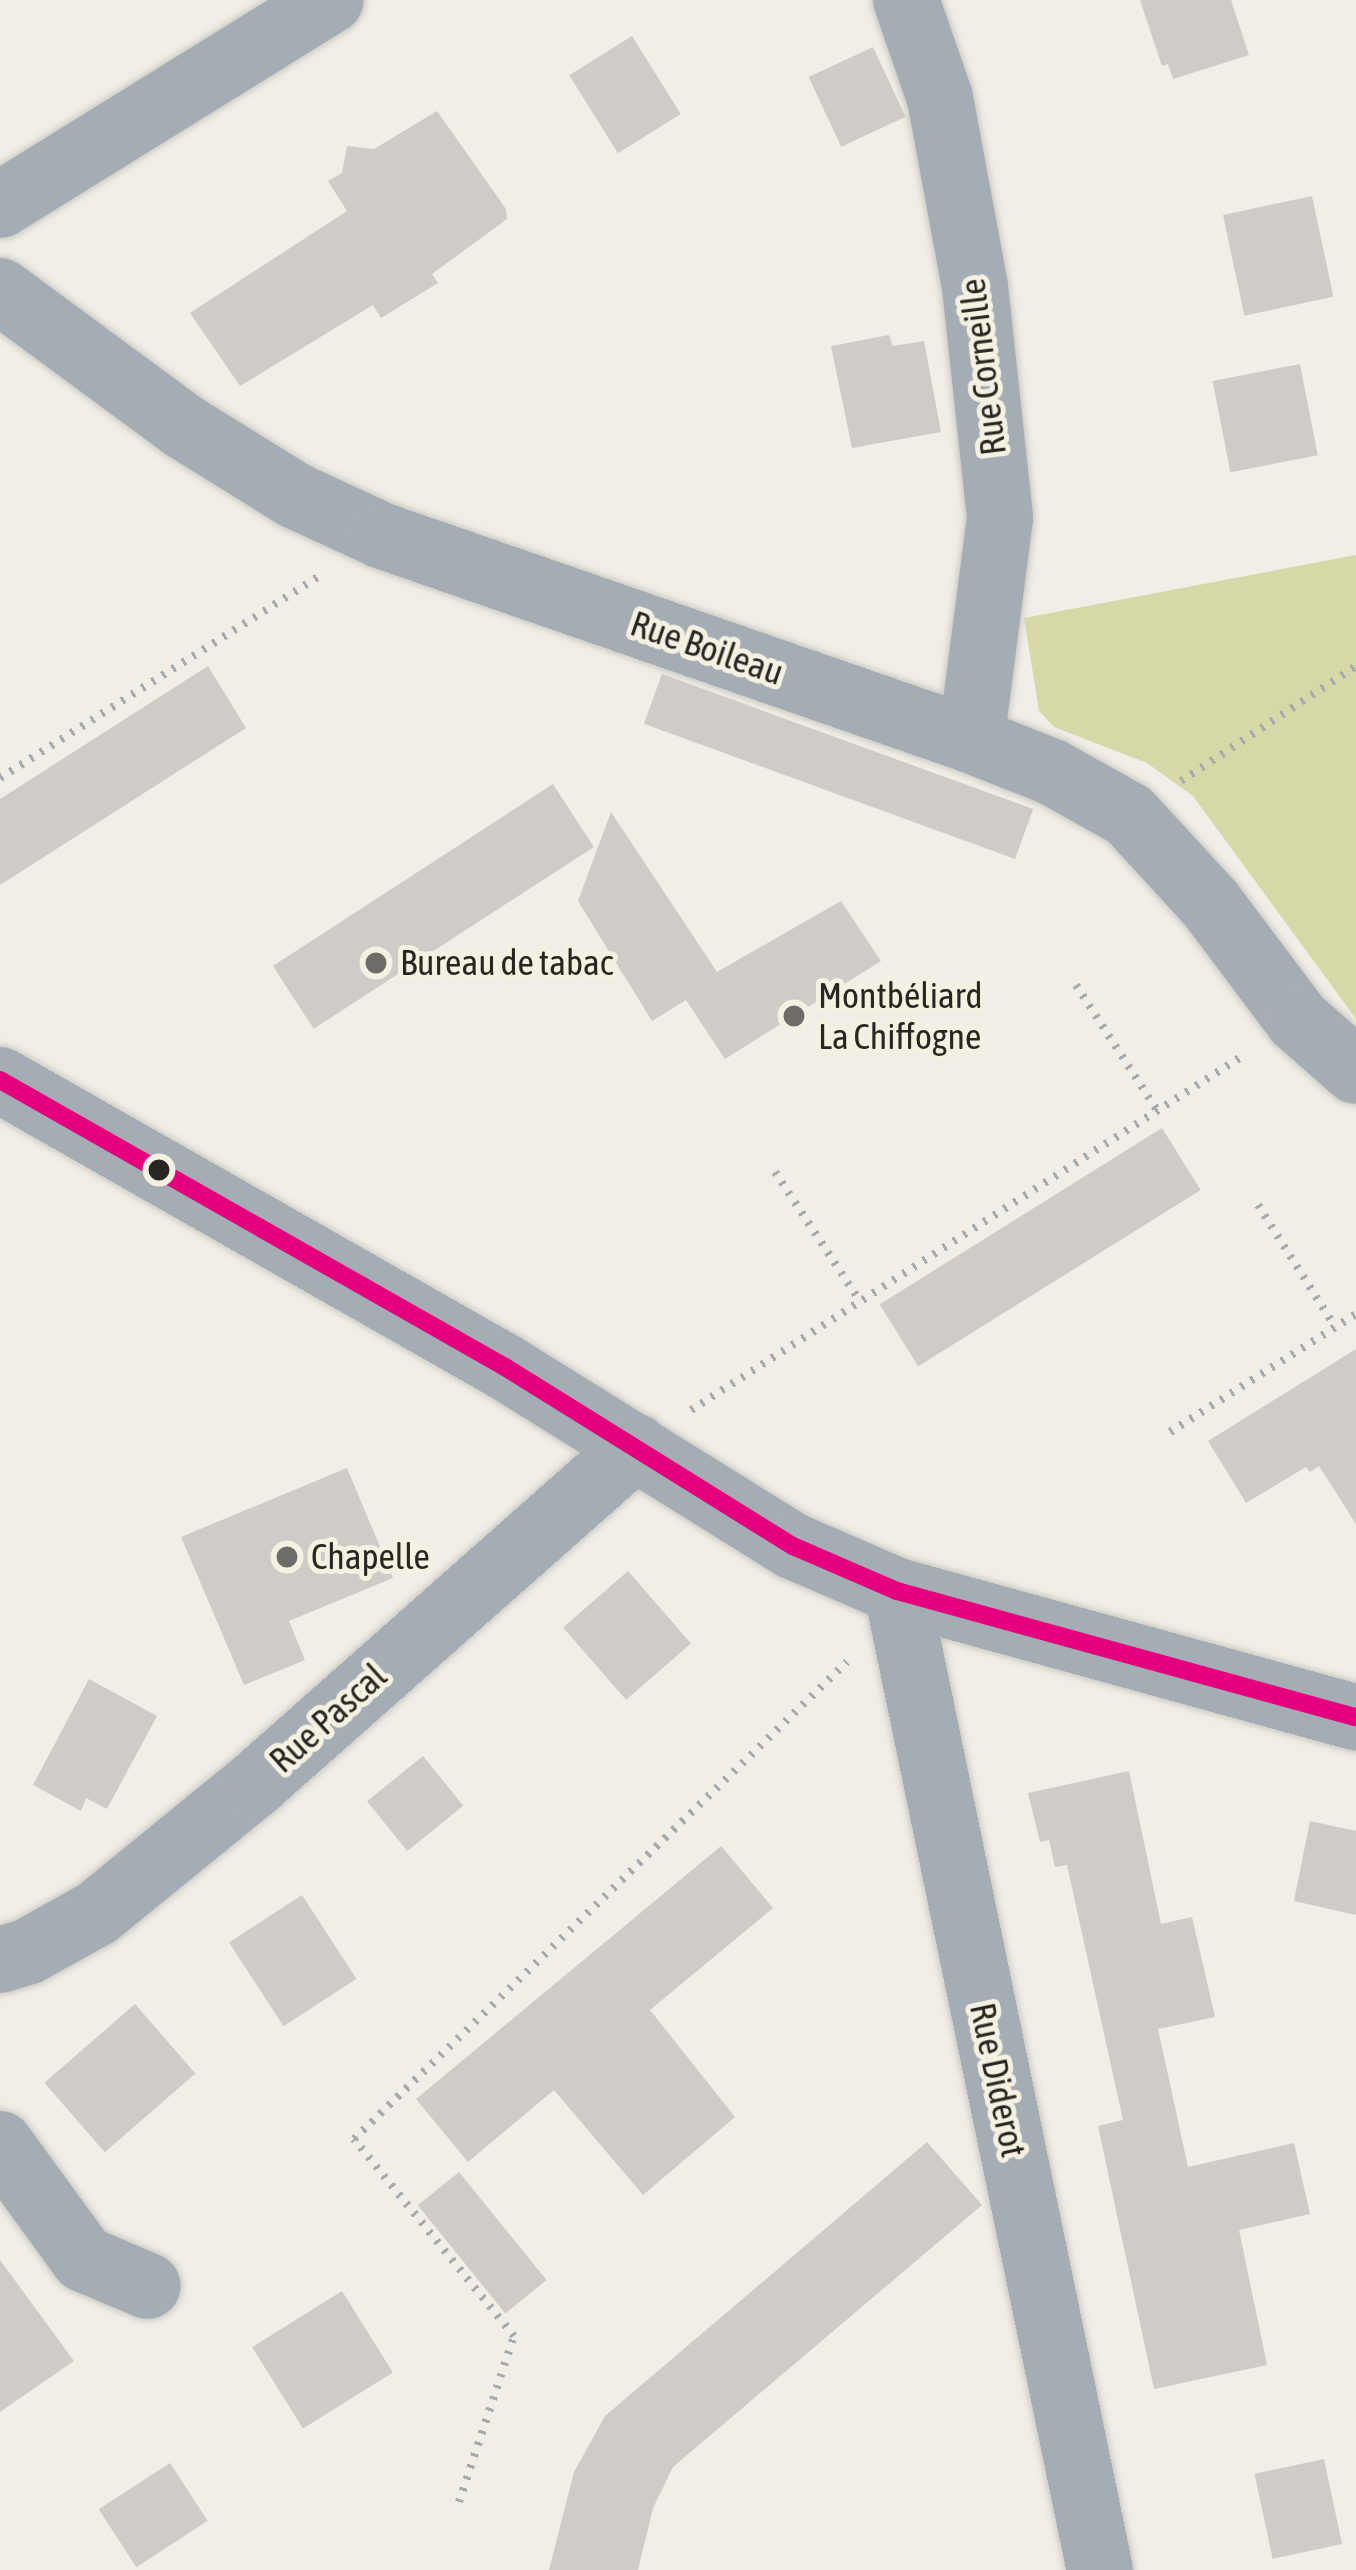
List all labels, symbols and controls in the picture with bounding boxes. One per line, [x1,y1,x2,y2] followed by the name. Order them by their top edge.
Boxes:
[951,276,1015,458] street label: Rue Corneille
[625,602,789,694] street label: Rue Boileau
[400,941,613,985] place label: Bureau de tabac
[363,950,389,976] marker: Bureau de tabac
[818,973,983,1058] place label: Montbéliard La Chiffogne
[781,1003,807,1029] marker: Montbéliard La Chiffogne
[148,1159,170,1181] unlabelled marker
[311,1535,430,1579] place label: Chapelle
[274,1544,300,1570] marker: Chapelle
[261,1654,395,1782] street label: Rue Pascal
[961,1999,1035,2161] street label: Rue Diderot

